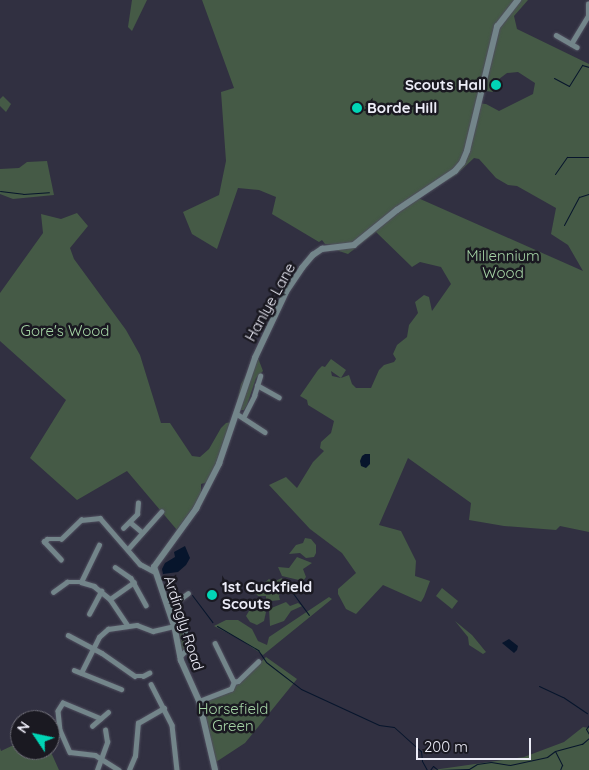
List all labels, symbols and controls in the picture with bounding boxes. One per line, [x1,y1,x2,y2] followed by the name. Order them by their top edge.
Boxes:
[405,76,486,94] place label: Scouts Hall
[490,79,502,91] marker: Scouts Hall
[367,99,437,117] place label: Borde Hill
[351,102,363,114] marker: Borde Hill
[466,246,540,281] park label: Millennium Wood
[241,260,299,344] street label: Hanlye Lane
[21,322,109,340] park label: Gore's Wood
[160,573,208,673] street label: Ardingly Road
[222,577,312,612] place label: 1st Cuckfield Scouts
[206,589,218,601] marker: 1st Cuckfield Scouts
[198,699,268,734] park label: Horsefield Green
[10,710,60,760] north arrow
[13,718,34,736] text: N
[419,728,534,760] scale bar
[424,737,468,756] text: 200 m

